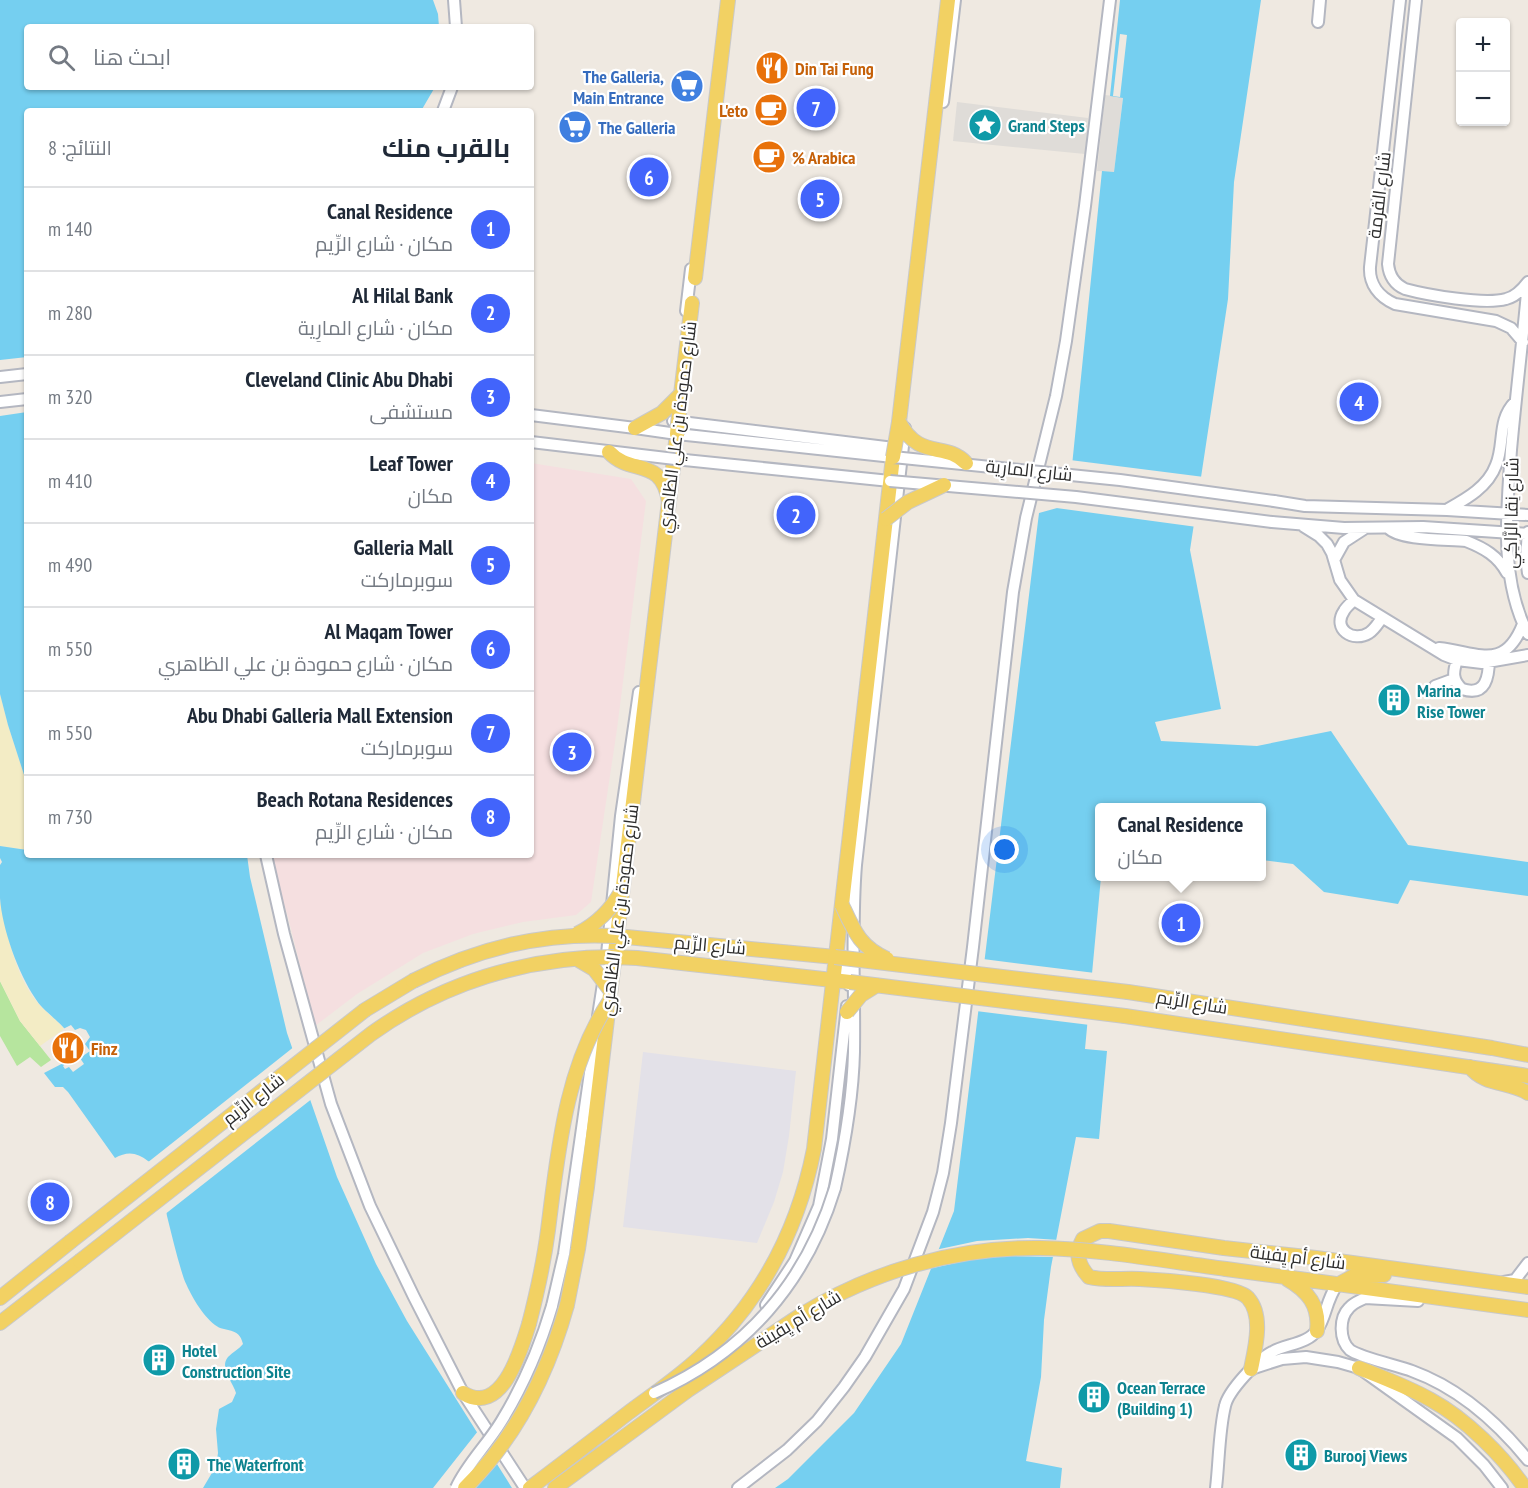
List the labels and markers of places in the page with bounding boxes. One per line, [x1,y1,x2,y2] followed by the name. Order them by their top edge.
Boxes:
[754,50,790,86] restaurant icon: Din Tai Fung
[795,57,874,80] place label: Din Tai Fung
[573,65,664,109] place label: The Galleria, Main Entrance
[669,68,705,104] supermarket icon: The Galleria, Main Entrance
[796,86,836,130] pin: 7
[753,92,789,128] cafe icon: L'eto
[719,99,748,122] place label: L'eto
[967,107,1003,143] place icon: Grand Steps
[557,109,593,145] supermarket icon: The Galleria
[1008,114,1085,137] place label: Grand Steps
[598,116,675,139] place label: The Galleria
[751,139,787,175] cafe icon: % Arabica
[792,146,856,169] place label: % Arabica
[630,154,668,200] pin: 6
[800,176,840,222] pin: 5
[1340,380,1378,424] pin: 4
[776,492,816,538] pin: 2
[1417,679,1486,723] place label: Marina Rise Tower
[1376,682,1412,718] building icon: Marina Rise Tower
[552,730,592,774] pin: 3
[1162,900,1200,946] pin: 1
[50,1030,86,1066] restaurant icon: Finz
[91,1037,118,1060] place label: Finz
[31,1180,70,1224] pin: 8
[182,1339,291,1383] place label: Hotel Construction Site
[141,1342,177,1378] building icon: Hotel Construction Site
[1117,1376,1206,1420] place label: Ocean Terrace (Building 1)
[1076,1379,1112,1415] building icon: Ocean Terrace (Building 1)
[1283,1437,1319,1473] building icon: Burooj Views
[1324,1444,1407,1467] place label: Burooj Views
[166,1446,202,1482] building icon: The Waterfront
[207,1453,305,1476] place label: The Waterfront

